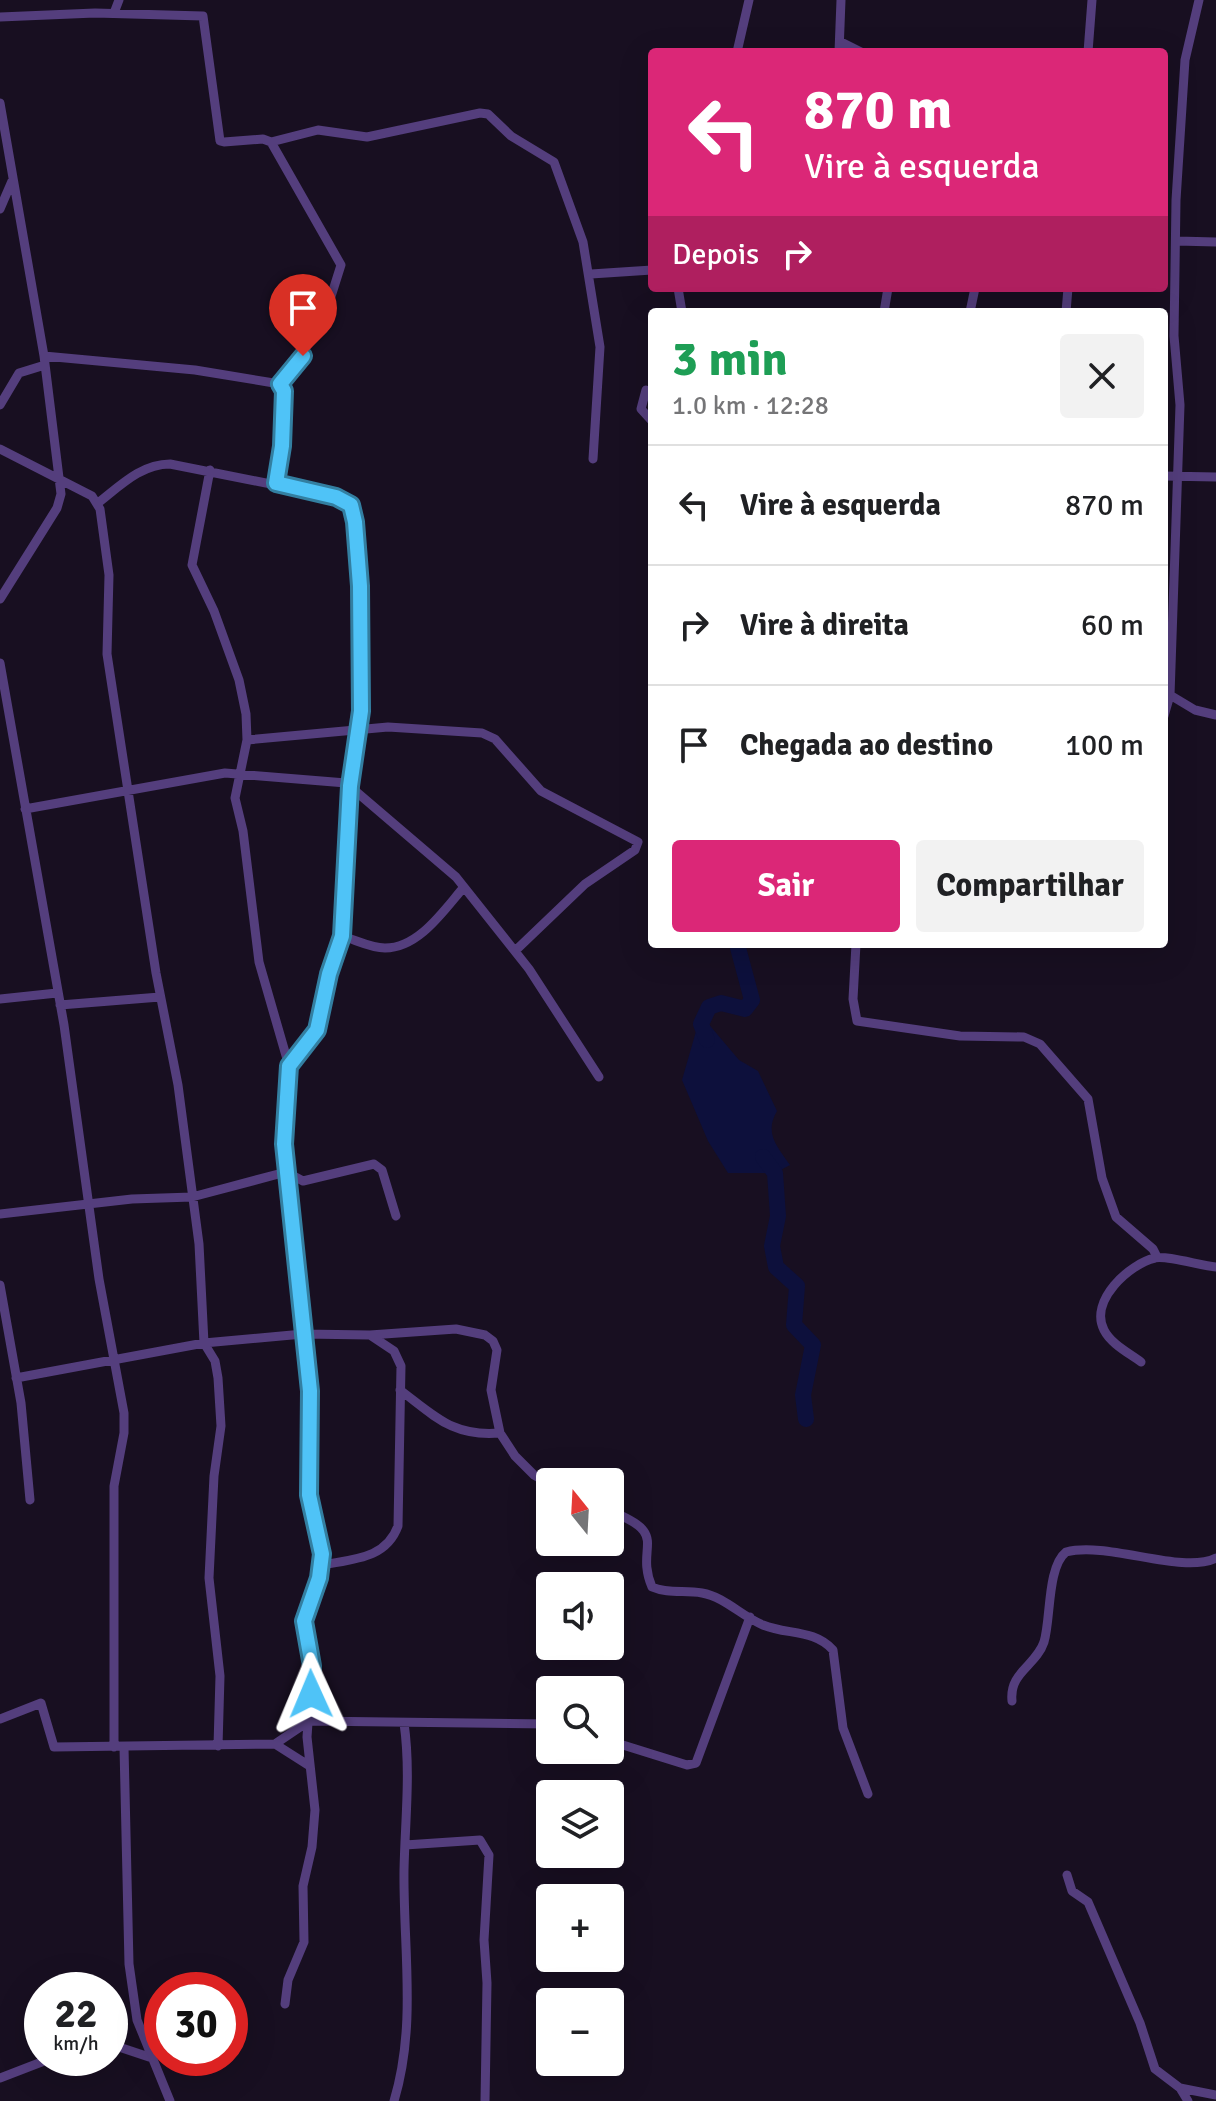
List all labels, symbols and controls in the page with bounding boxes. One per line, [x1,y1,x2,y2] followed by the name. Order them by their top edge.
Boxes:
[804,75,952,144] text: 870 m
[672,80,776,184] icon: left
[804,144,1040,189] text: Vire à esquerda
[775,232,819,276] icon: right
[672,236,759,273] text: Depois
[269,274,337,356] pin
[281,286,325,330] icon: arrive
[672,330,788,389] text: 3 min
[1060,334,1144,418] button: close
[672,390,829,422] text: 1.0 km · 12:28
[672,483,716,527] icon: left
[740,487,941,524] text: Vire à esquerda
[1065,487,1144,524] text: 870 m
[672,603,716,647] icon: right
[740,607,909,644] text: Vire à direita
[1081,607,1144,644] text: 60 m
[672,723,716,767] icon: arrive
[740,727,993,764] text: Chegada ao destino
[1065,727,1144,764] text: 100 m
[672,840,900,932] button: Sair
[916,840,1144,932] button: Compartilhar
[536,1468,624,1556] north arrow
[536,1468,624,2076] map controls
[536,1572,624,1660] button: sound
[269,1652,353,1736] position arrow
[536,1676,624,1764] button: search
[536,1780,624,1868] button: layers
[536,1884,624,1972] button: +
[144,1972,248,2076] speed limit sign: 30
[536,1988,624,2076] button: −
[54,1989,98,2039] text: 22
[53,2031,99,2056] text: km/h

